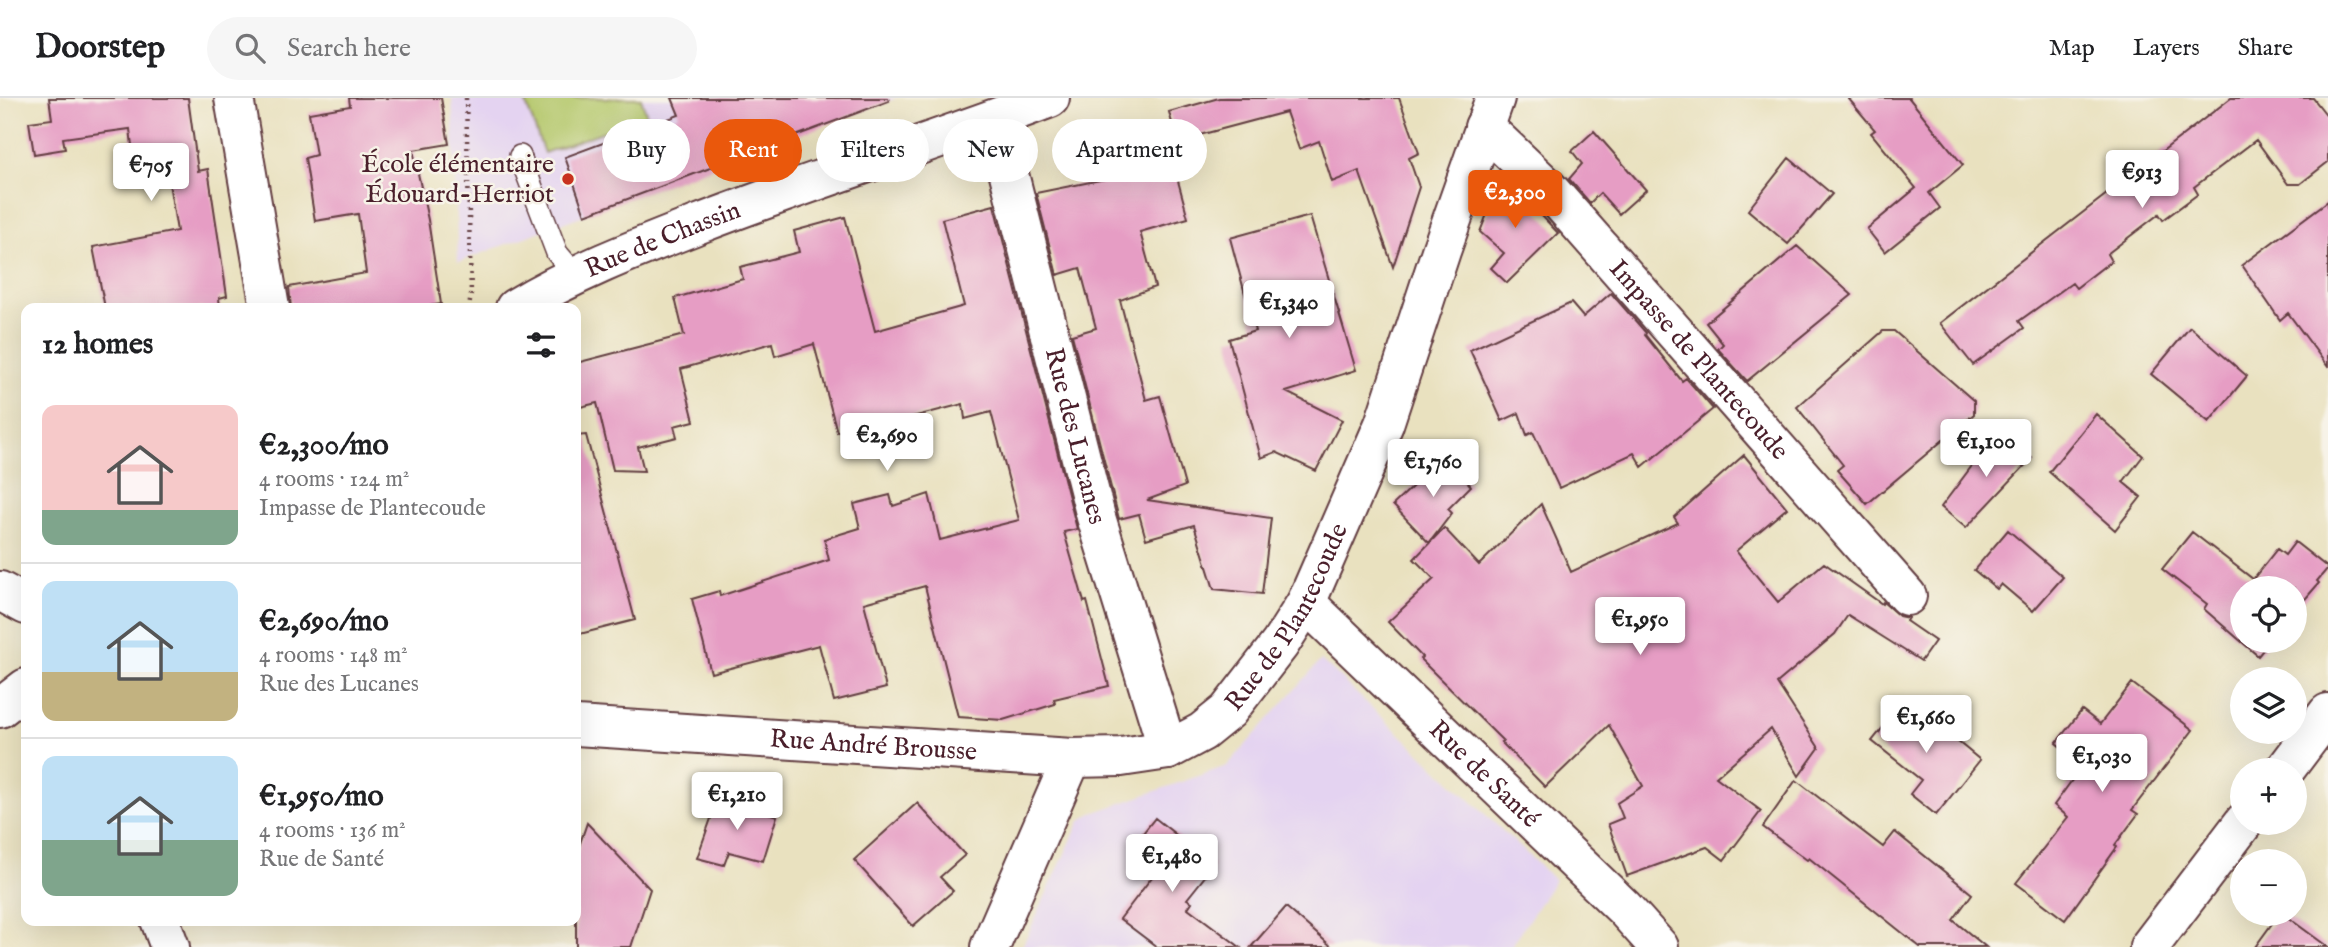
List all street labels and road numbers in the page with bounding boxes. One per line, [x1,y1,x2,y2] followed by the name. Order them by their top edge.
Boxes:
[579,193,745,286] street label: Rue de Chassin
[1602,253,1796,467] street label: Impasse de Plantecoude
[1037,344,1114,528] street label: Rue des Lucanes
[1218,518,1355,718] street label: Rue de Plantecoude
[1422,713,1547,835] street label: Rue de Santé
[769,722,978,768] street label: Rue André Brousse

